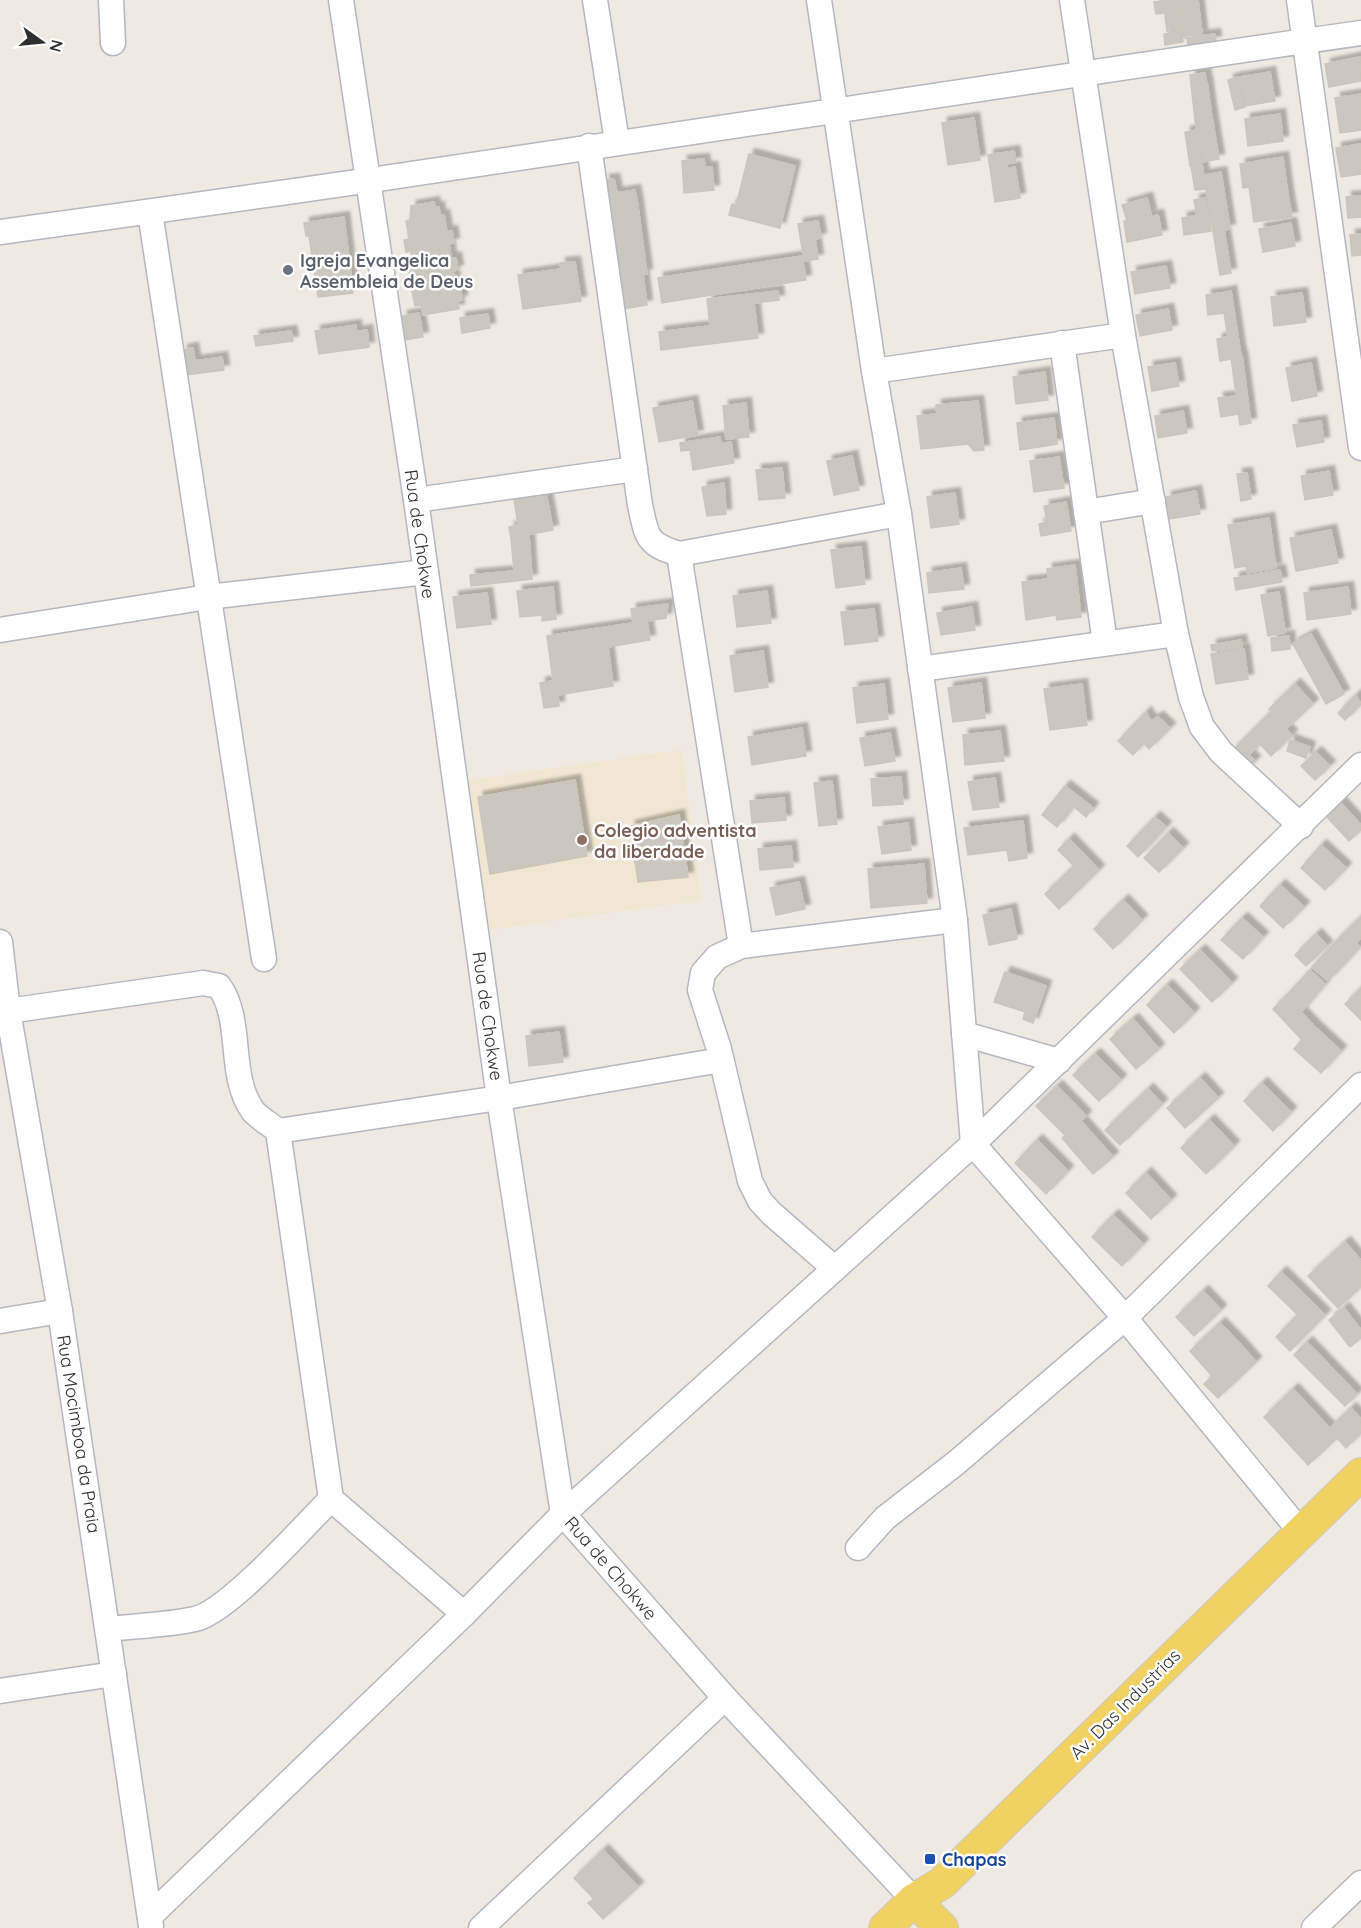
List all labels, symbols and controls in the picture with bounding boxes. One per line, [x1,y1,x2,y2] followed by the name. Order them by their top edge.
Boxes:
[12,12,72,72] north arrow
[45,38,68,54] text: N
[300,249,473,293] place label: Igreja Evangelica Assembleia de Deus
[281,263,295,277] marker: Igreja Evangelica Assembleia de Deus
[400,468,440,600] street label: Rua de Chokwe
[594,819,757,863] place label: Colegio adventista da liberdade
[575,833,589,847] marker: Colegio adventista da liberdade
[468,950,508,1082] street label: Rua de Chokwe
[52,1333,106,1535] street label: Rua Mocimboa da Praia
[560,1511,662,1625] street label: Rua de Chokwe
[1065,1644,1185,1764] street label: Av. Das Industrias
[942,1848,1007,1871] place label: Chapas
[923,1852,937,1866] marker: Chapas

